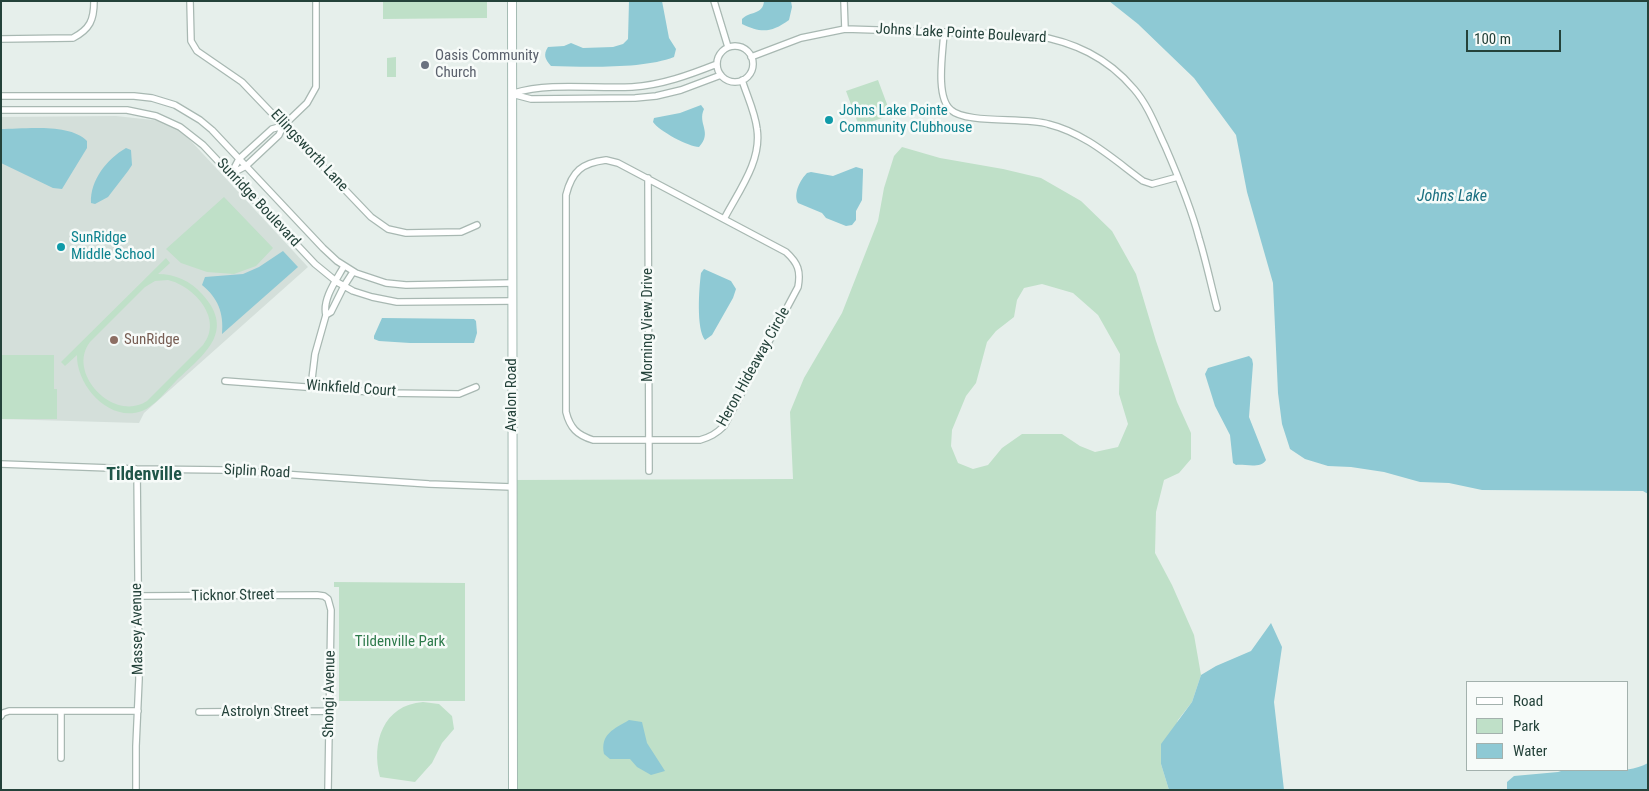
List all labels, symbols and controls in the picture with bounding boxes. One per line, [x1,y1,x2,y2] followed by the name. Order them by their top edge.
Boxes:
[1469,20,1564,52] scale bar
[875,21,1047,47] street label: Johns Lake Pointe Boulevard
[1474,30,1511,48] text: 100 m
[435,47,539,82] place label: Oasis Community Church
[419,59,431,71] marker: Oasis Community Church
[839,102,972,137] place label: Johns Lake Pointe Community Clubhouse
[267,106,351,196] street label: Ellingsworth Lane
[823,114,835,126] marker: Johns Lake Pointe Community Clubhouse
[212,155,304,251] street label: Sunridge Boulevard
[1417,187,1487,207] water label: Johns Lake
[71,229,155,264] place label: SunRidge Middle School
[55,241,67,253] marker: SunRidge Middle School
[639,268,657,382] street label: Morning View Drive
[714,304,794,430] street label: Heron Hideaway Circle
[124,331,180,349] place label: SunRidge
[108,334,120,346] marker: SunRidge
[503,358,521,432] street label: Avalon Road
[305,377,397,401] street label: Winkfield Court
[223,461,291,483] street label: Siplin Road
[106,464,182,486] district label: Tildenville
[128,583,148,675] street label: Massey Avenue
[191,586,275,606] street label: Ticknor Street
[355,633,445,651] park label: Tildenville Park
[320,650,340,738] street label: Shongi Avenue
[1466,681,1629,771] legend
[1513,692,1543,710] text: Road
[221,703,309,721] street label: Astrolyn Street
[1513,717,1540,735] text: Park
[1513,742,1547,760] text: Water

